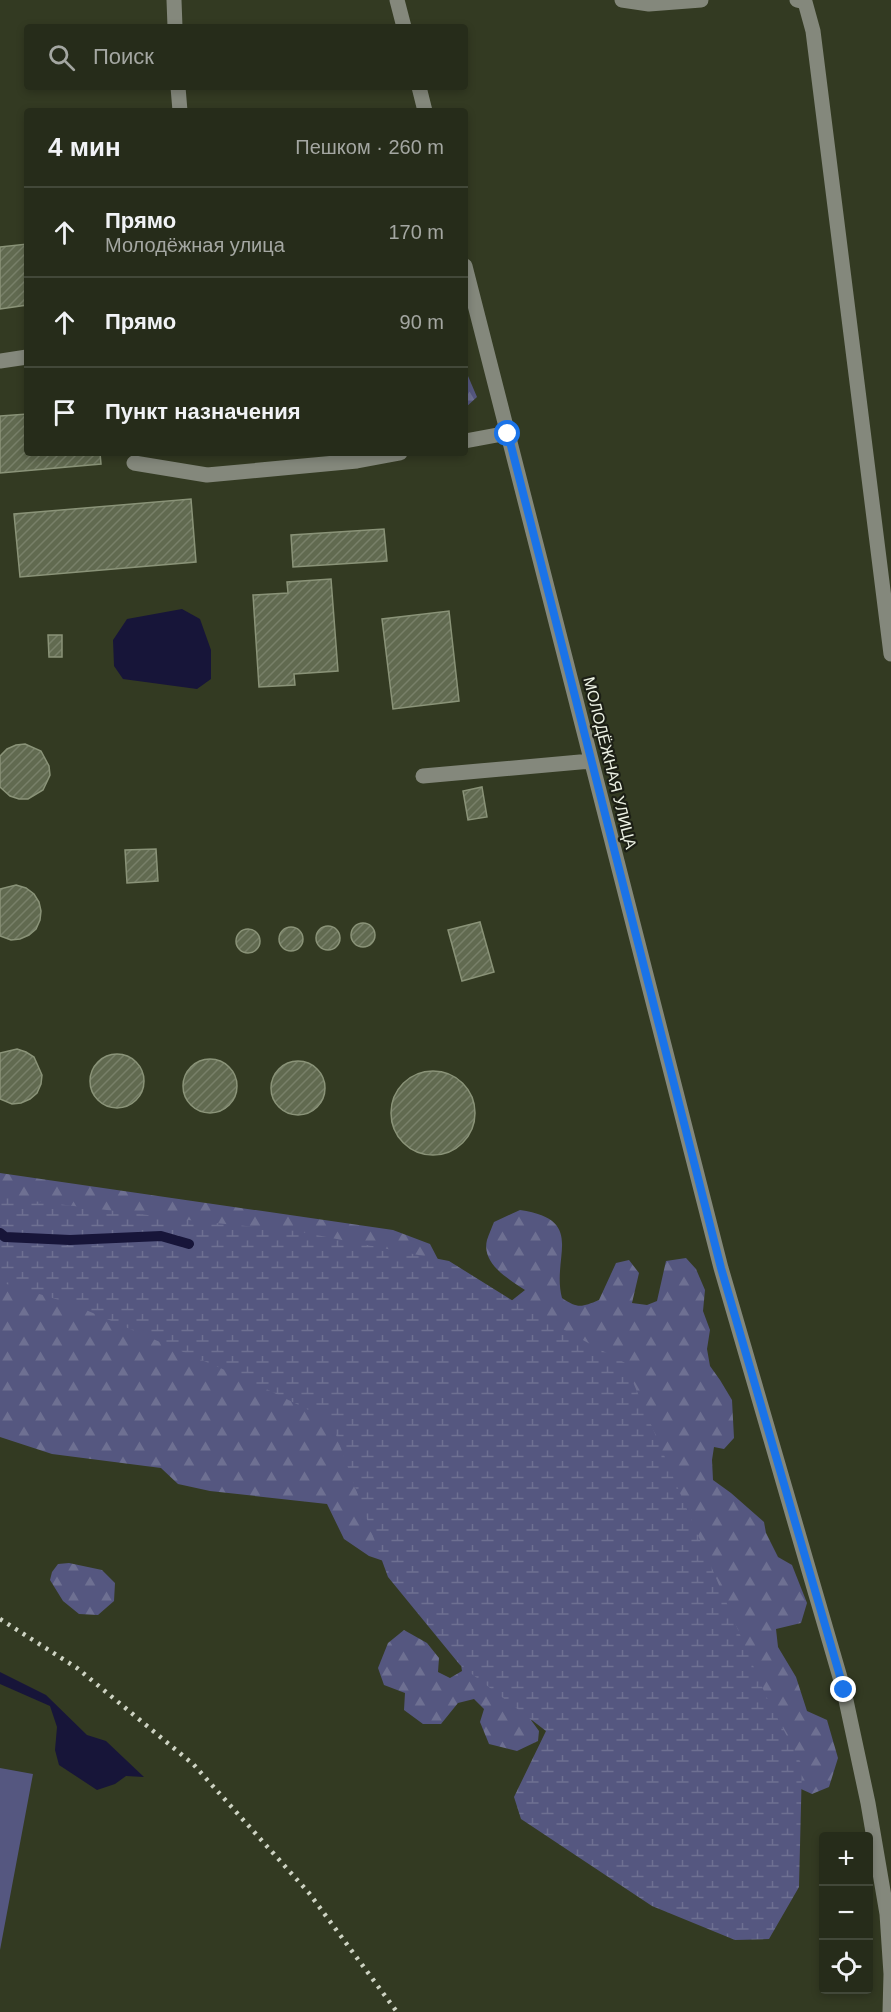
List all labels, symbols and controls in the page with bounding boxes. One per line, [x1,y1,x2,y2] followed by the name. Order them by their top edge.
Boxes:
[24,24,468,90] search box
[45,41,78,74] icon: search
[93,44,154,69] text: Поиск
[48,132,121,162] text: 4 мин
[295,136,444,158] text: Пешком · 260 m
[105,208,176,233] text: Прямо
[48,216,81,249] icon: ahead
[388,221,444,243] text: 170 m
[105,234,285,256] text: Молодёжная улица
[48,306,81,339] icon: ahead
[105,309,176,334] text: Прямо
[400,311,444,333] text: 90 m
[48,396,81,429] icon: arrive
[105,399,301,424] text: Пункт назначения
[494,420,520,446] route start
[580,675,640,851] street label: МОЛОДЁЖНАЯ УЛИЦА
[830,1676,856,1702] route end
[819,1832,873,1994] map controls
[819,1832,873,1886] button: +
[819,1886,873,1940] button: −
[819,1940,873,1994] button: locate

